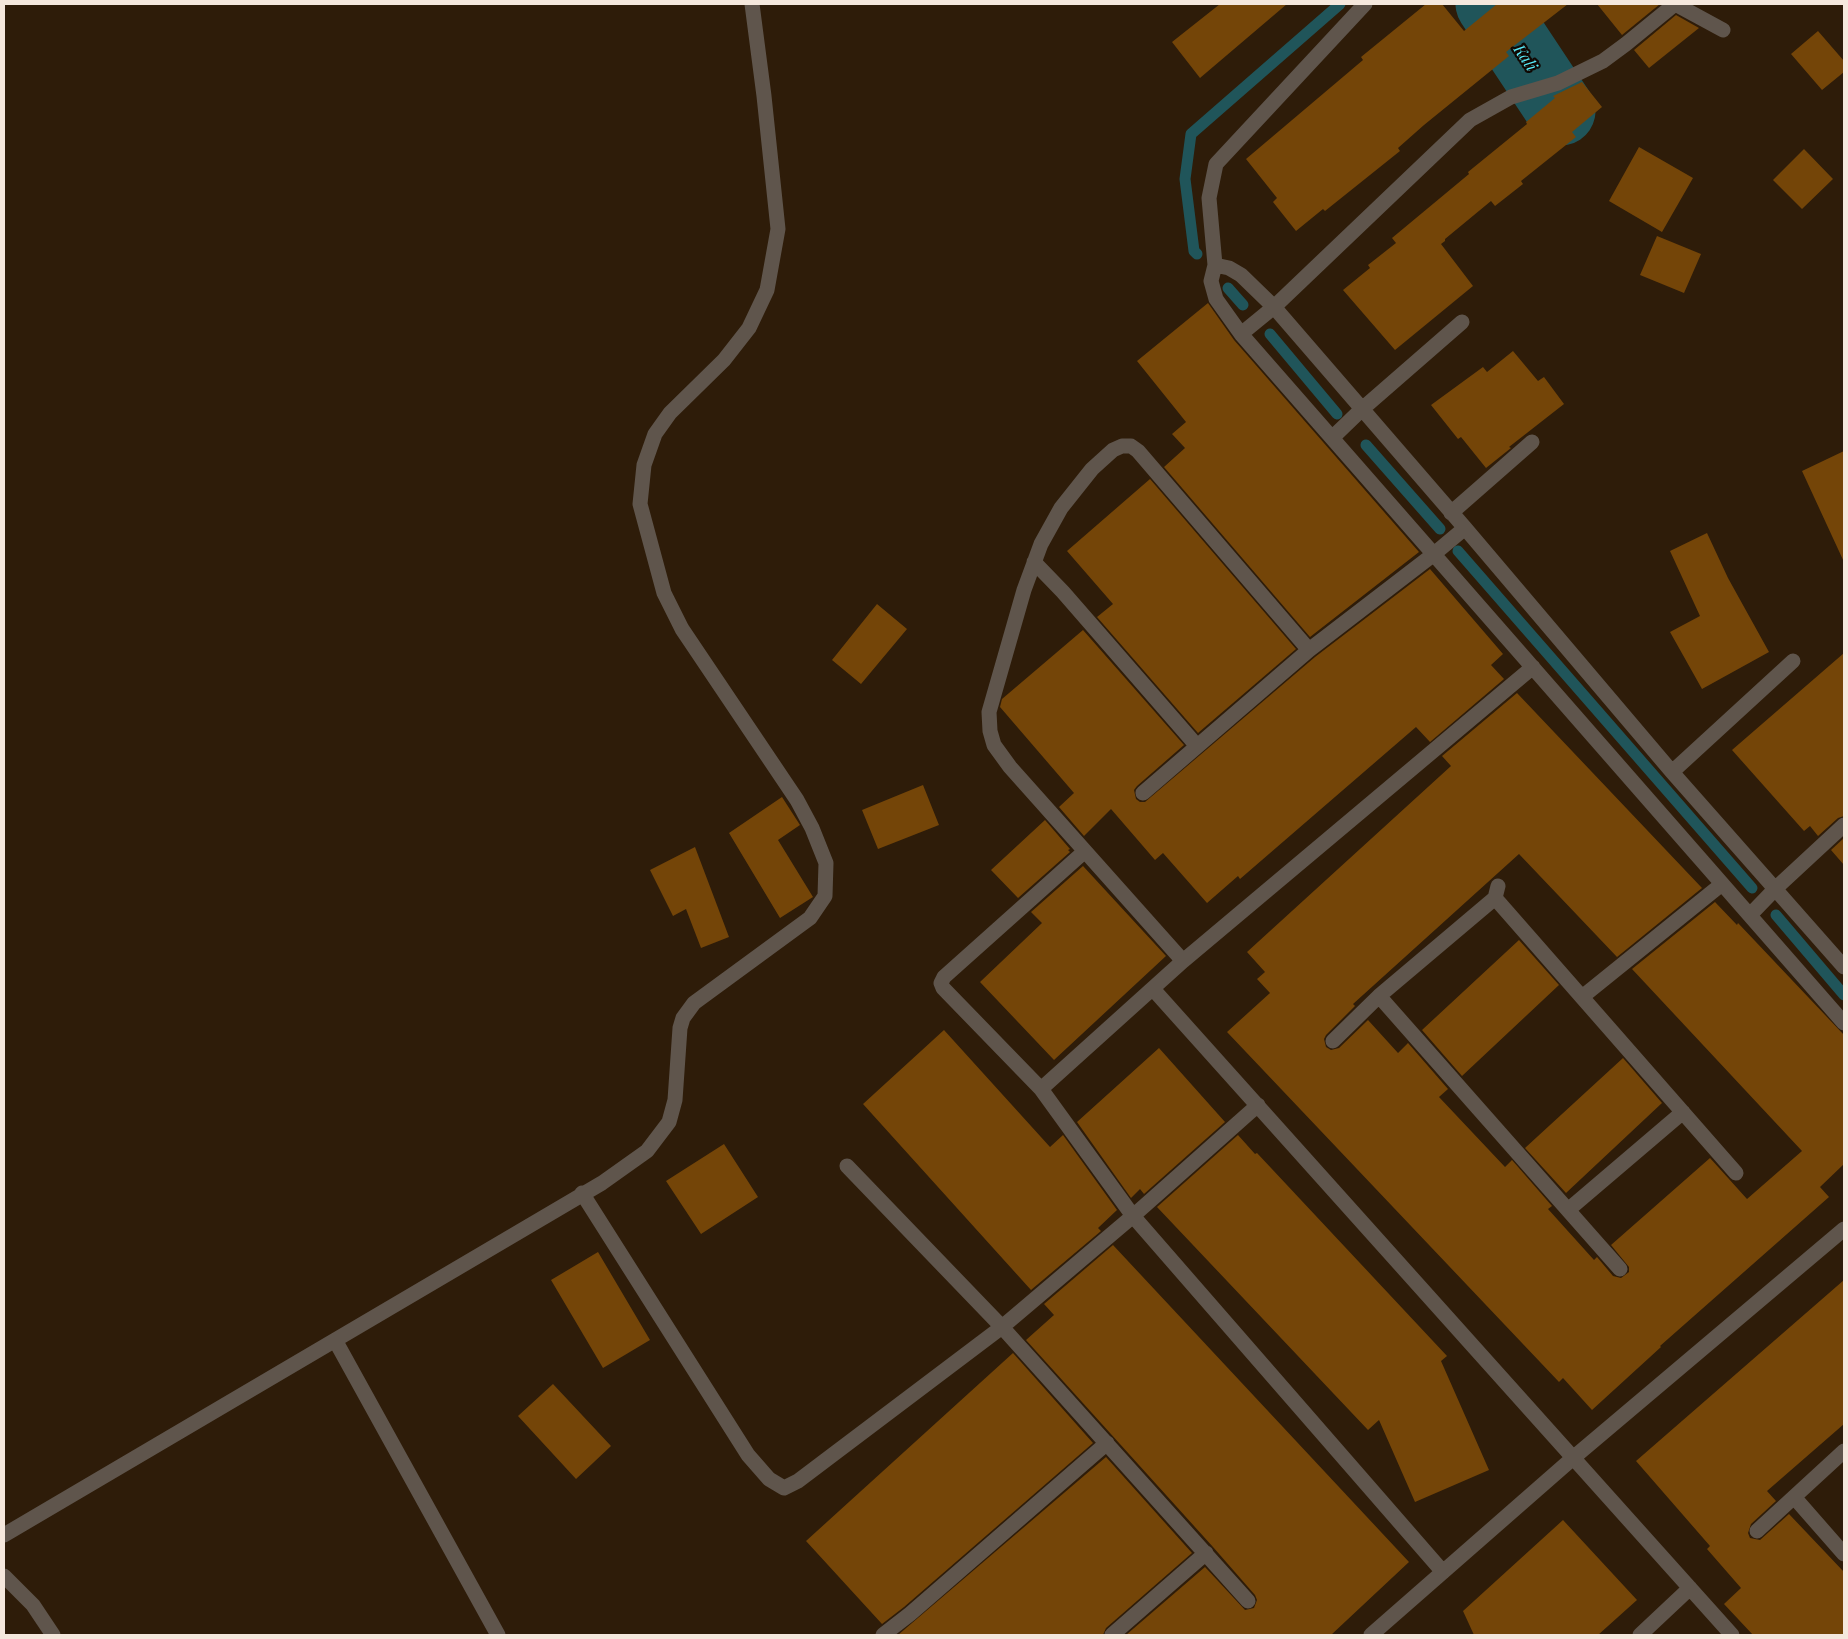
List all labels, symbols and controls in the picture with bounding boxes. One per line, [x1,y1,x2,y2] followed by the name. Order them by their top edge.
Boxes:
[1509,41,1541,75] water label: Kali

